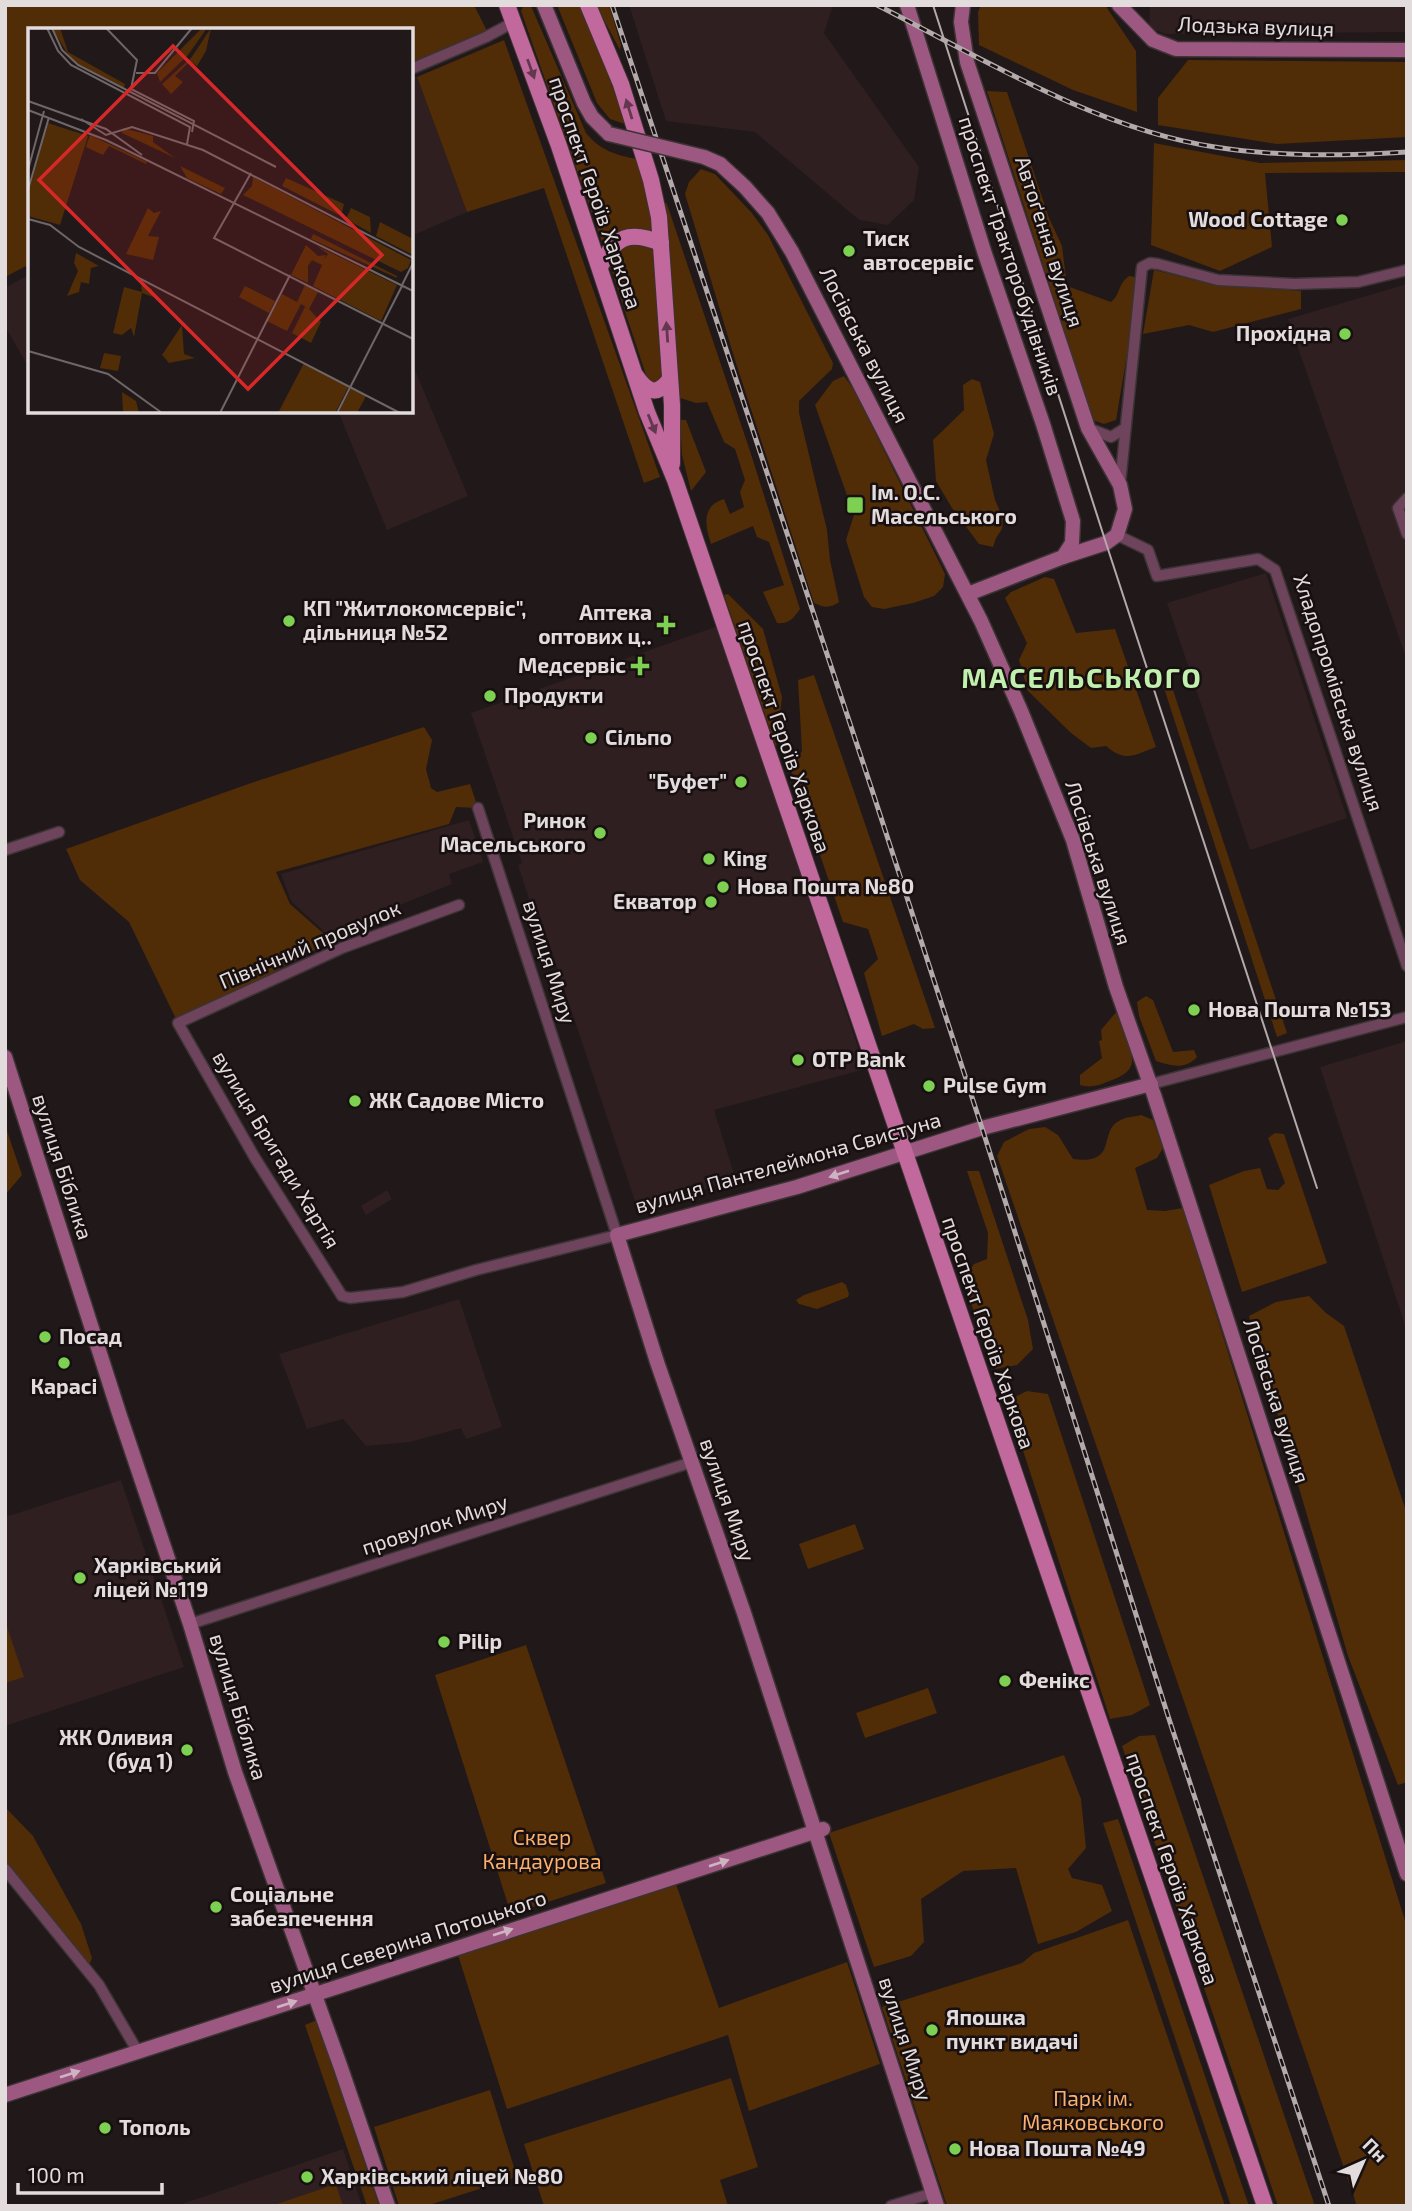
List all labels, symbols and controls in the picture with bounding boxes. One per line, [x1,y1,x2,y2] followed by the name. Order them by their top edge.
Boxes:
[1177,10,1335,42] street label: Лодзька вулиця
[28,28,413,413] inset map
[526,59,537,80] one-way arrow
[545,73,648,312] street label: проспект Героїв Харкова
[623,98,634,119] one-way arrow
[953,113,1068,399] street label: проспект Тракторобудівників
[1010,153,1090,331] street label: Автоґенна вулиця
[1188,206,1328,231] place label: Wood Cottage
[1334,212,1350,228] marker: Wood Cottage
[863,225,974,274] place label: Тиск автосервіс
[841,243,857,259] marker: Тиск автосервіс
[814,262,915,427] street label: Лосівська вулиця
[1236,320,1331,345] place label: Прохідна
[661,321,672,343] one-way arrow
[1337,326,1353,342] marker: Прохідна
[647,414,658,435] one-way arrow
[871,479,1017,528] place label: Ім. О.С. Масельського
[845,495,865,515] marker: Ім. О.С. Масельського
[1288,571,1390,815] street label: Хладопромівська вулиця
[303,595,526,644] place label: КП "Житлокомсервіс", дільниця №52
[538,599,652,648] place label: Аптека оптових ц‥
[281,613,297,629] marker: КП "Житлокомсервіс", дільниця №52
[658,617,674,633] marker: Аптека оптових ц‥
[734,617,837,856] street label: проспект Героїв Харкова
[518,652,626,677] place label: Медсервіс
[632,658,648,674] marker: Медсервіс
[961,660,1203,694] district label: МАСЕЛЬСЬКОГО
[504,682,604,707] place label: Продукти
[482,688,498,704] marker: Продукти
[605,724,672,749] place label: Сільпо
[583,730,599,746] marker: Сільпо
[648,768,727,793] place label: "Буфет"
[733,774,749,790] marker: "Буфет"
[1060,777,1138,948] street label: Лосівська вулиця
[440,807,586,856] place label: Ринок Масельського
[592,825,608,841] marker: Ринок Масельського
[723,845,767,870] place label: King
[701,851,717,867] marker: King
[737,873,914,898] place label: Нова Пошта №80
[715,879,731,895] marker: Нова Пошта №80
[613,888,697,913] place label: Екватор
[215,894,404,994] street label: Північний провулок
[703,894,719,910] marker: Екватор
[518,896,582,1027] street label: вулиця Миру
[1208,996,1391,1021] place label: Нова Пошта №153
[1186,1002,1202,1018] marker: Нова Пошта №153
[207,1046,346,1253] street label: вулиця Бригади Хартія
[812,1046,906,1071] place label: OTP Bank
[790,1052,806,1068] marker: OTP Bank
[943,1072,1047,1098] place label: Pulse Gym
[921,1078,937,1094] marker: Pulse Gym
[369,1087,544,1112] place label: ЖК Садове Місто
[27,1091,99,1243] street label: вулиця Біблика
[347,1093,363,1109] marker: ЖК Садове Місто
[632,1106,944,1218] street label: вулиця Пантелеймона Свистуна
[829,1169,850,1180] one-way arrow
[938,1213,1041,1452] street label: проспект Героїв Харкова
[1238,1315,1316,1486] street label: Лосівська вулиця
[59,1323,122,1348] place label: Посад
[37,1329,53,1345] marker: Посад
[56,1355,72,1371] marker: Карасі
[31,1373,97,1398] place label: Карасі
[695,1435,761,1565] street label: вулиця Миру
[358,1488,511,1560] street label: провулок Миру
[94,1552,222,1601] place label: Харківський ліцей №119
[72,1570,88,1586] marker: Харківський ліцей №119
[458,1628,502,1653] place label: Pilip
[204,1630,274,1783] street label: вулиця Біблика
[436,1634,452,1650] marker: Pilip
[1019,1667,1090,1692] place label: Фенікс
[997,1673,1013,1689] marker: Фенікс
[59,1724,173,1773] place label: ЖК Оливия (буд 1)
[179,1742,195,1758] marker: ЖК Оливия (буд 1)
[1122,1749,1225,1988] street label: проспект Героїв Харкова
[483,1824,601,1874] park label: Сквер Кандаурова
[709,1857,730,1868] one-way arrow
[230,1881,374,1930] place label: Соціальне забезпечення
[266,1884,550,1998] street label: вулиця Северина Потоцького
[208,1899,224,1915] marker: Соціальне забезпечення
[492,1927,513,1937] one-way arrow
[874,1973,938,2104] street label: вулиця Миру
[276,1998,297,2009] one-way arrow
[946,2004,1078,2053] place label: Япошка пункт видачі
[924,2022,940,2038] marker: Япошка пункт видачі
[60,2068,81,2079] one-way arrow
[1022,2085,1164,2134] park label: Парк ім. Маяковського
[119,2114,191,2139] place label: Тополь
[97,2120,113,2136] marker: Тополь
[1328,2127,1398,2197] north arrow
[1359,2133,1392,2166] text: Пн
[969,2135,1146,2160] place label: Нова Пошта №49
[947,2141,963,2157] marker: Нова Пошта №49
[18,2152,161,2196] scale bar
[28,2162,85,2187] text: 100 m
[321,2163,563,2188] place label: Харківський ліцей №80
[299,2169,315,2185] marker: Харківський ліцей №80

